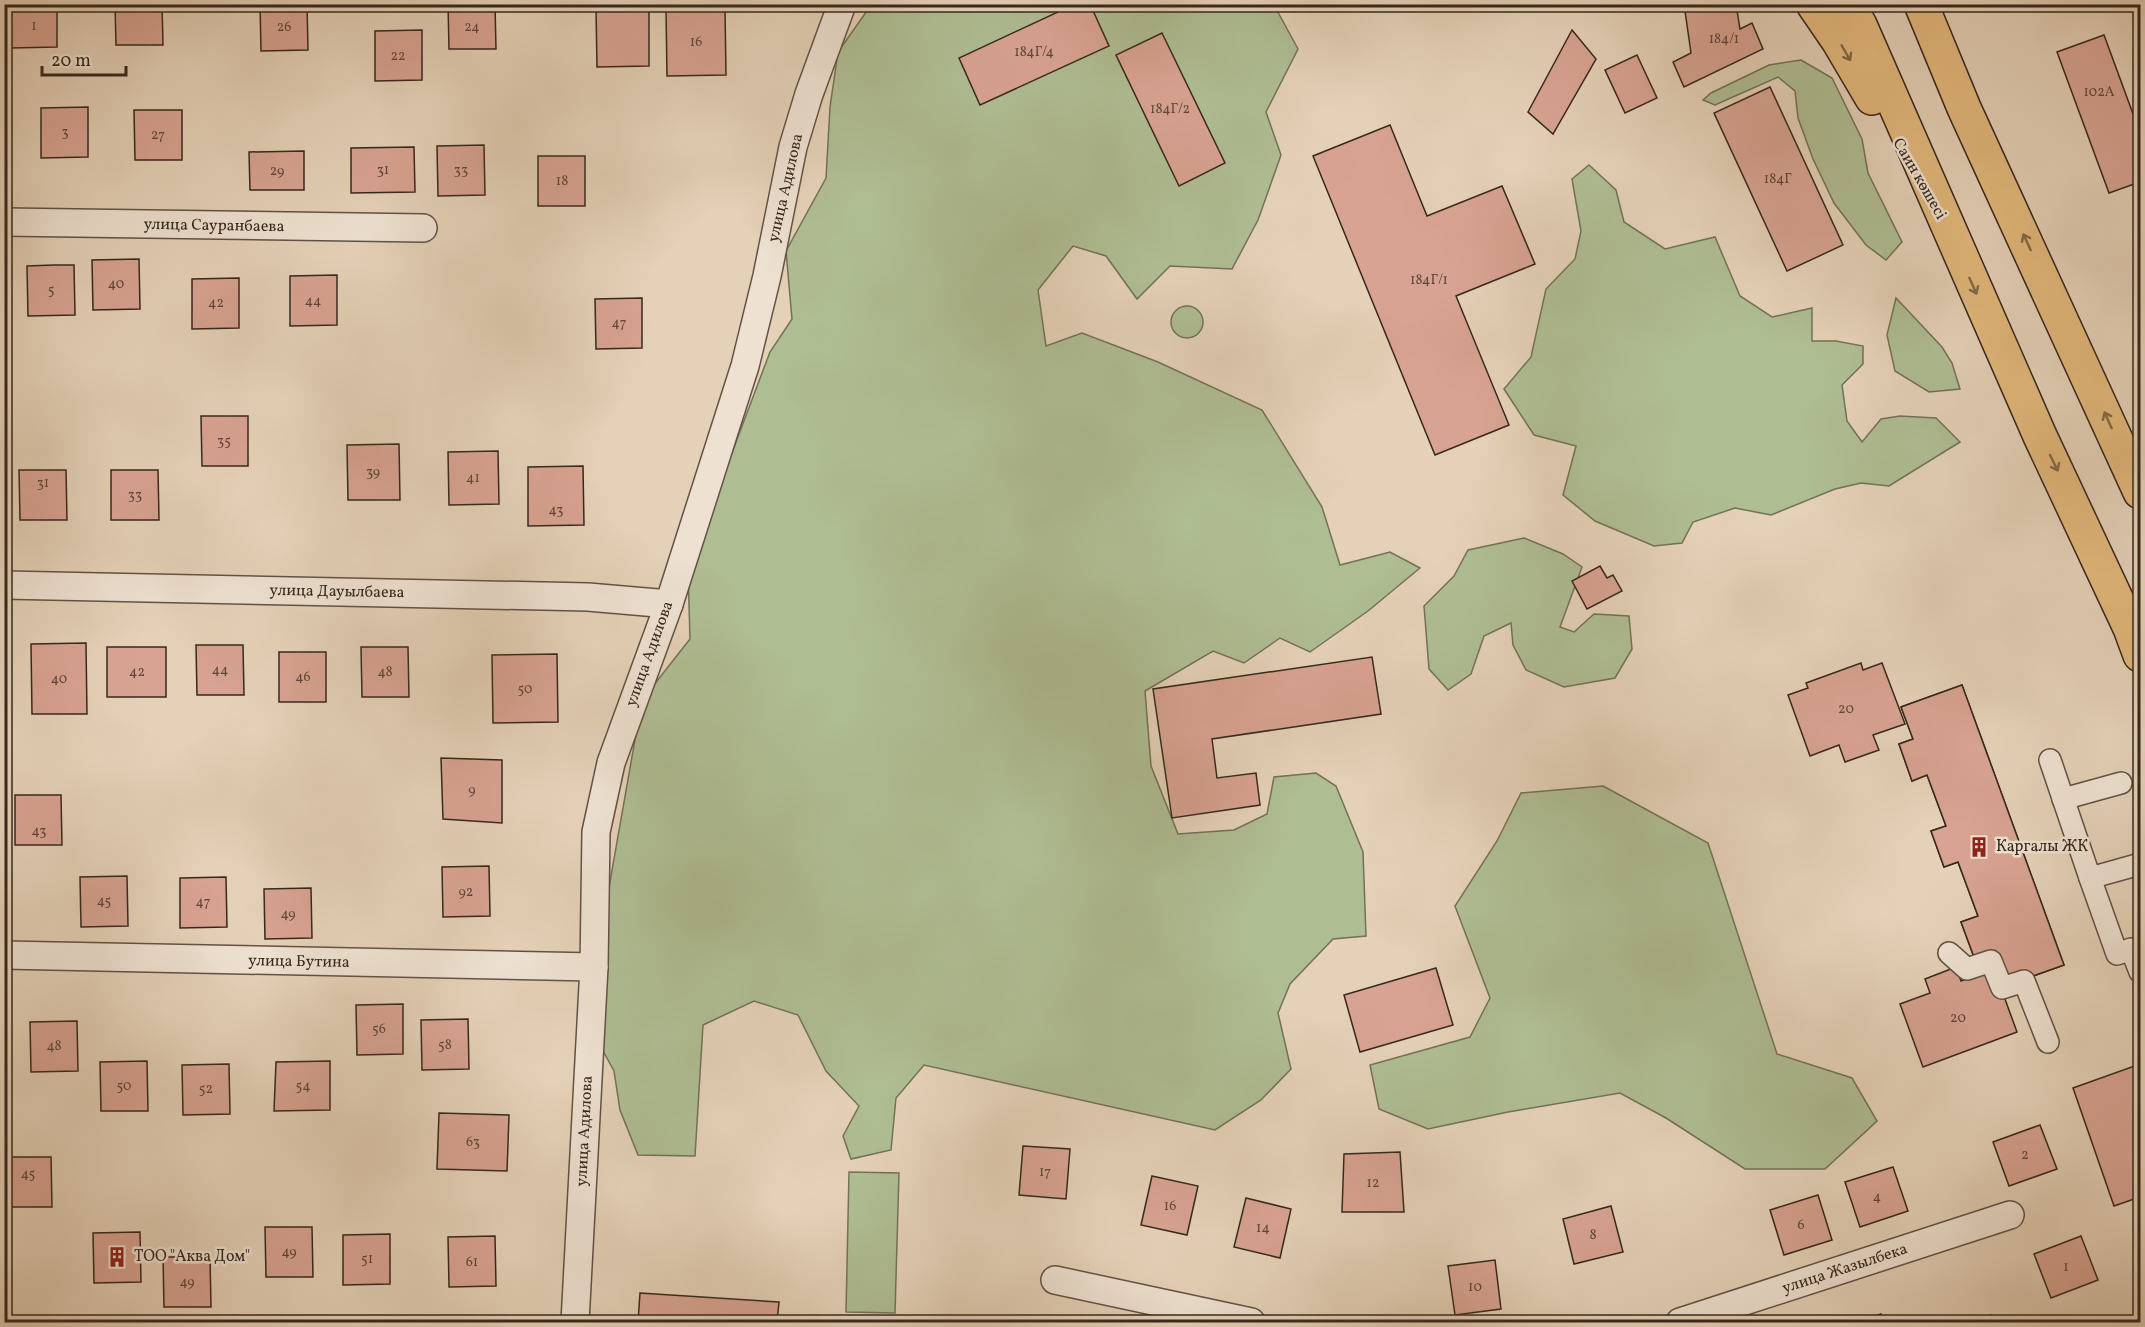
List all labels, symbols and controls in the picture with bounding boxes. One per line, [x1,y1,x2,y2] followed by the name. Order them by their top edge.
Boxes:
[31,17,37,36] house number: 1
[277,18,291,37] house number: 26
[464,18,480,37] house number: 24
[1709,30,1739,49] house number: 184/1
[690,33,702,52] house number: 16
[42,39,126,77] scale bar
[1014,43,1054,62] house number: 184Г/4
[1840,44,1852,61] one-way arrow
[390,47,406,66] house number: 22
[51,49,91,74] text: 20 m
[2083,83,2115,102] house number: 102А
[1150,100,1190,119] house number: 184Г/2
[61,123,69,142] house number: 3
[151,126,165,145] house number: 27
[763,131,809,245] street label: улица Адилова
[1887,134,1951,224] street label: Саин көшесі
[377,161,389,180] house number: 31
[454,161,468,180] house number: 33
[270,162,284,181] house number: 29
[1764,170,1792,189] house number: 184Г
[556,172,568,191] house number: 18
[143,214,285,238] street label: улица Сауранбаева
[2020,234,2032,252] one-way arrow
[1410,271,1448,290] house number: 184Г/1
[108,275,124,294] house number: 40
[1968,276,1980,294] one-way arrow
[48,281,54,300] house number: 5
[305,292,321,311] house number: 44
[208,294,224,313] house number: 42
[611,314,627,333] house number: 47
[2101,411,2112,429] one-way arrow
[217,432,231,451] house number: 35
[2049,454,2060,472] one-way arrow
[366,463,380,482] house number: 39
[466,469,480,488] house number: 41
[37,474,49,493] house number: 31
[128,486,142,505] house number: 33
[549,501,563,520] house number: 43
[269,580,405,604] street label: улица Дауылбаева
[621,598,679,710] street label: улица Адилова
[212,661,228,680] house number: 44
[129,663,145,682] house number: 42
[377,663,393,682] house number: 48
[295,668,311,687] house number: 46
[51,670,67,689] house number: 40
[518,680,532,699] house number: 50
[1838,700,1854,719] house number: 20
[468,781,476,800] house number: 9
[32,822,46,841] house number: 43
[1967,835,1991,859] building icon: Каргалы ЖК
[1996,836,2088,858] place label: Каргалы ЖК
[459,883,473,902] house number: 92
[97,892,111,911] house number: 45
[195,893,211,912] house number: 47
[280,905,296,924] house number: 49
[248,950,350,974] street label: улица Бутина
[1950,1009,1966,1028] house number: 20
[372,1020,386,1039] house number: 56
[438,1036,452,1055] house number: 58
[46,1037,62,1056] house number: 48
[571,1075,599,1187] street label: улица Адилова
[117,1077,131,1096] house number: 50
[295,1077,311,1096] house number: 54
[199,1080,213,1099] house number: 52
[466,1133,480,1152] house number: 63
[2021,1146,2029,1165] house number: 2
[1039,1163,1051,1182] house number: 17
[21,1165,35,1184] house number: 45
[1367,1174,1379,1193] house number: 12
[1873,1188,1881,1207] house number: 4
[1164,1197,1176,1216] house number: 16
[1797,1216,1805,1235] house number: 6
[1256,1219,1270,1238] house number: 14
[1589,1226,1597,1245] house number: 8
[1779,1238,1911,1300] street label: улица Жазылбека
[281,1243,297,1262] house number: 49
[105,1245,129,1269] building icon: ТОО "Аква Дом"
[134,1246,250,1268] place label: ТОО "Аква Дом"
[361,1250,373,1269] house number: 51
[466,1253,478,1272] house number: 61
[2063,1258,2069,1277] house number: 1
[179,1273,195,1292] house number: 49
[1468,1278,1482,1297] house number: 10

